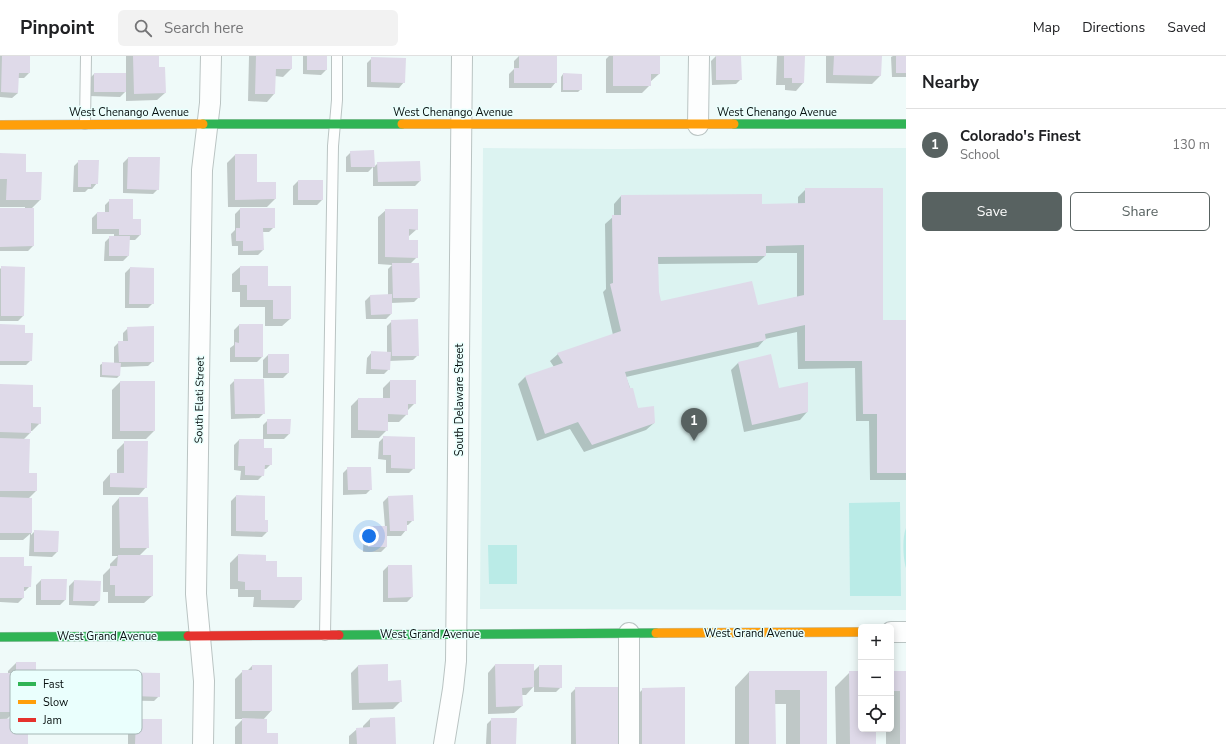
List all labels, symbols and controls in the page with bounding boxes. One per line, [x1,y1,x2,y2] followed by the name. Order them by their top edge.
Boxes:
[118,10,398,46] search box
[20,15,94,41] text: Pinpoint
[132,17,154,39] icon: search
[164,18,243,38] text: Search here
[1033,18,1060,37] text: Map
[1082,18,1145,37] text: Directions
[1167,18,1206,37] text: Saved
[922,71,979,94] text: Nearby
[69,105,189,120] street label: West Chenango Avenue
[393,105,513,120] street label: West Chenango Avenue
[717,105,837,120] street label: West Chenango Avenue
[960,126,1080,146] text: Colorado's Finest
[931,136,939,154] text: 1
[1172,136,1210,154] text: 130 m
[960,146,1000,164] text: School
[922,192,1062,231] button: Save
[1070,192,1210,231] button: Share
[452,344,467,456] street label: South Delaware Street
[191,356,208,443] street label: South Elati Street
[681,408,707,441] pin: 1
[359,526,379,546] your location
[858,624,894,732] map controls
[858,624,894,660] button: +
[704,626,804,641] street label: West Grand Avenue
[380,627,480,642] street label: West Grand Avenue
[57,629,157,644] street label: West Grand Avenue
[858,660,894,696] button: −
[10,670,142,734] legend
[43,677,64,692] text: Fast
[43,695,68,710] text: Slow
[858,696,894,732] button: locate
[42,713,62,728] text: Jam

